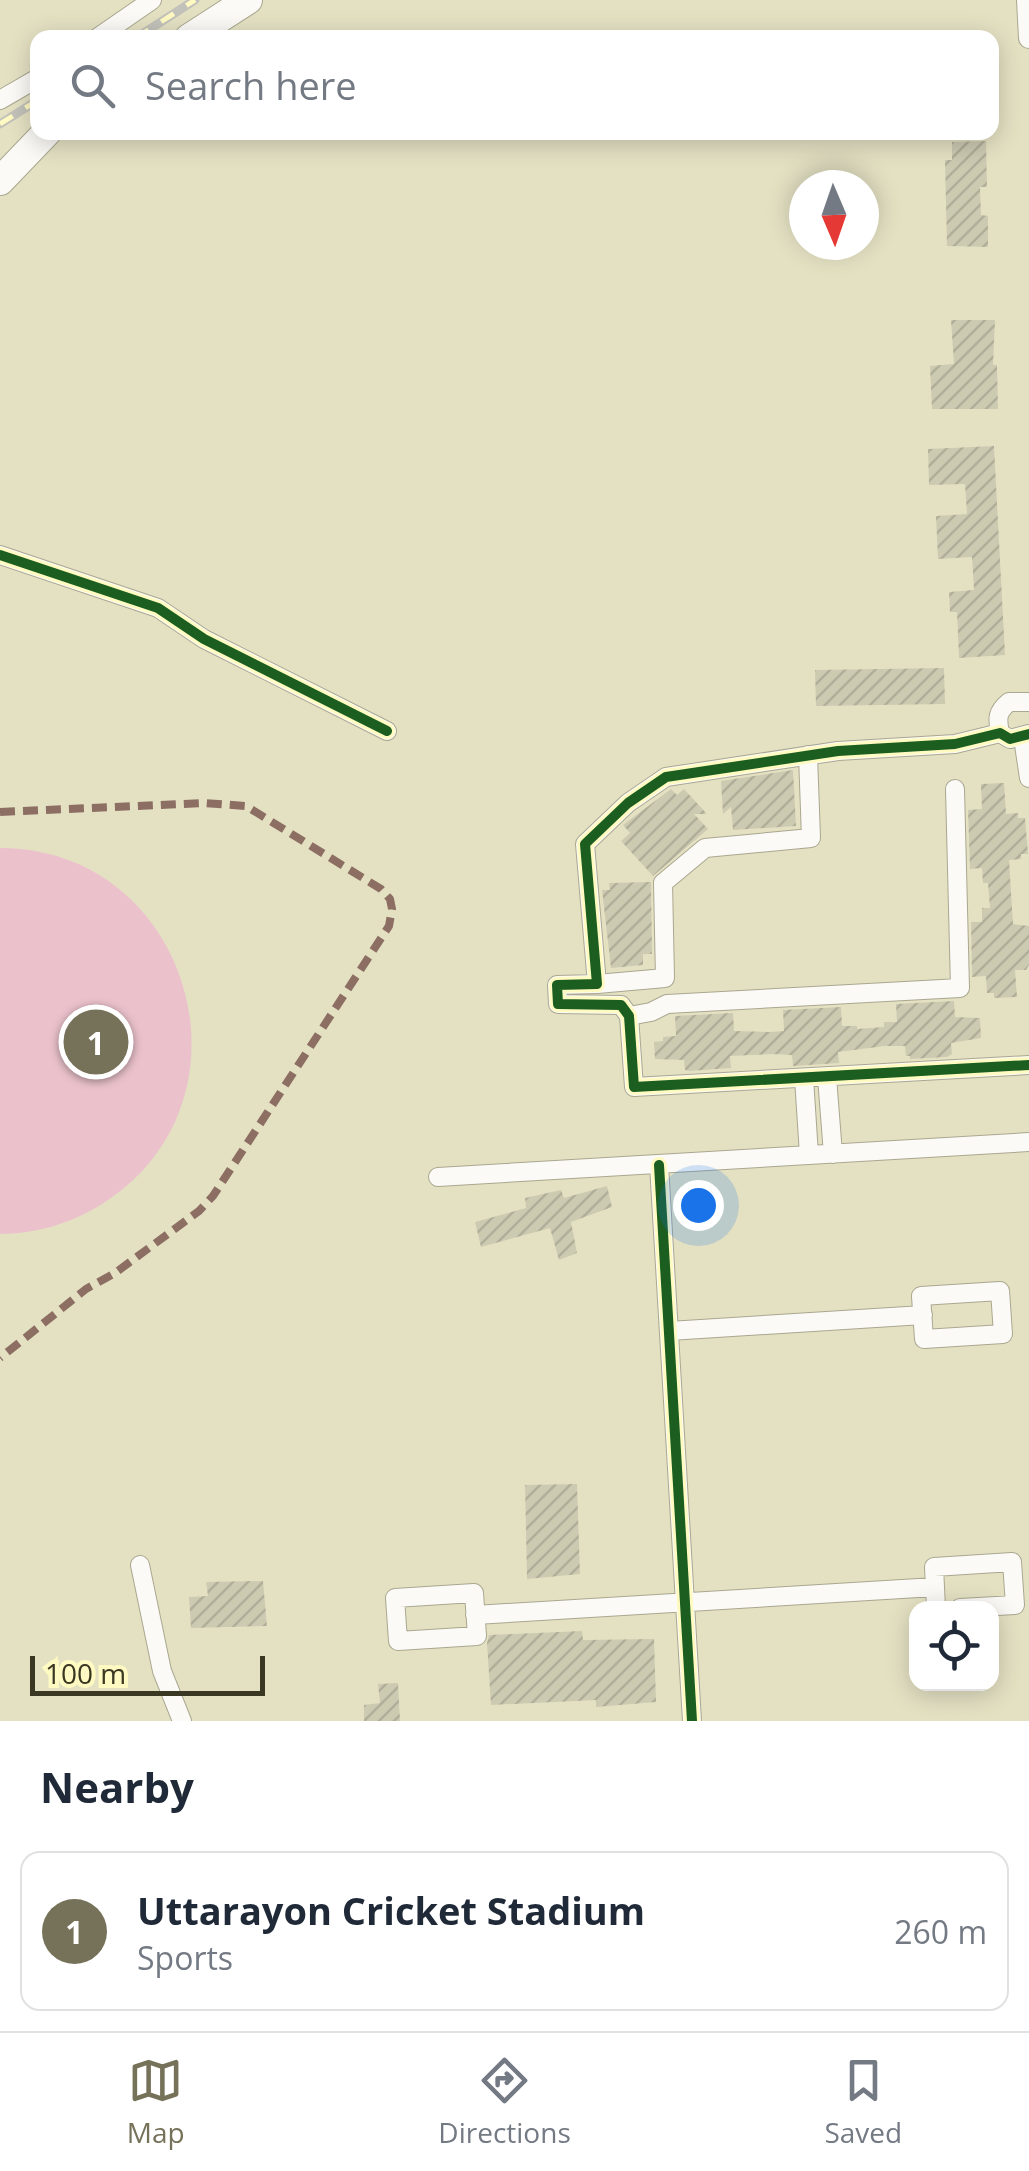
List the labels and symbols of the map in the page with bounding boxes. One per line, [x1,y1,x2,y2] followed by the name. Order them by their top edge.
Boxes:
[789,170,879,260] north arrow
[64,1004,128,1080] pin: 1
[673,1180,724,1231] your location
[30,1651,265,1696] scale bar

